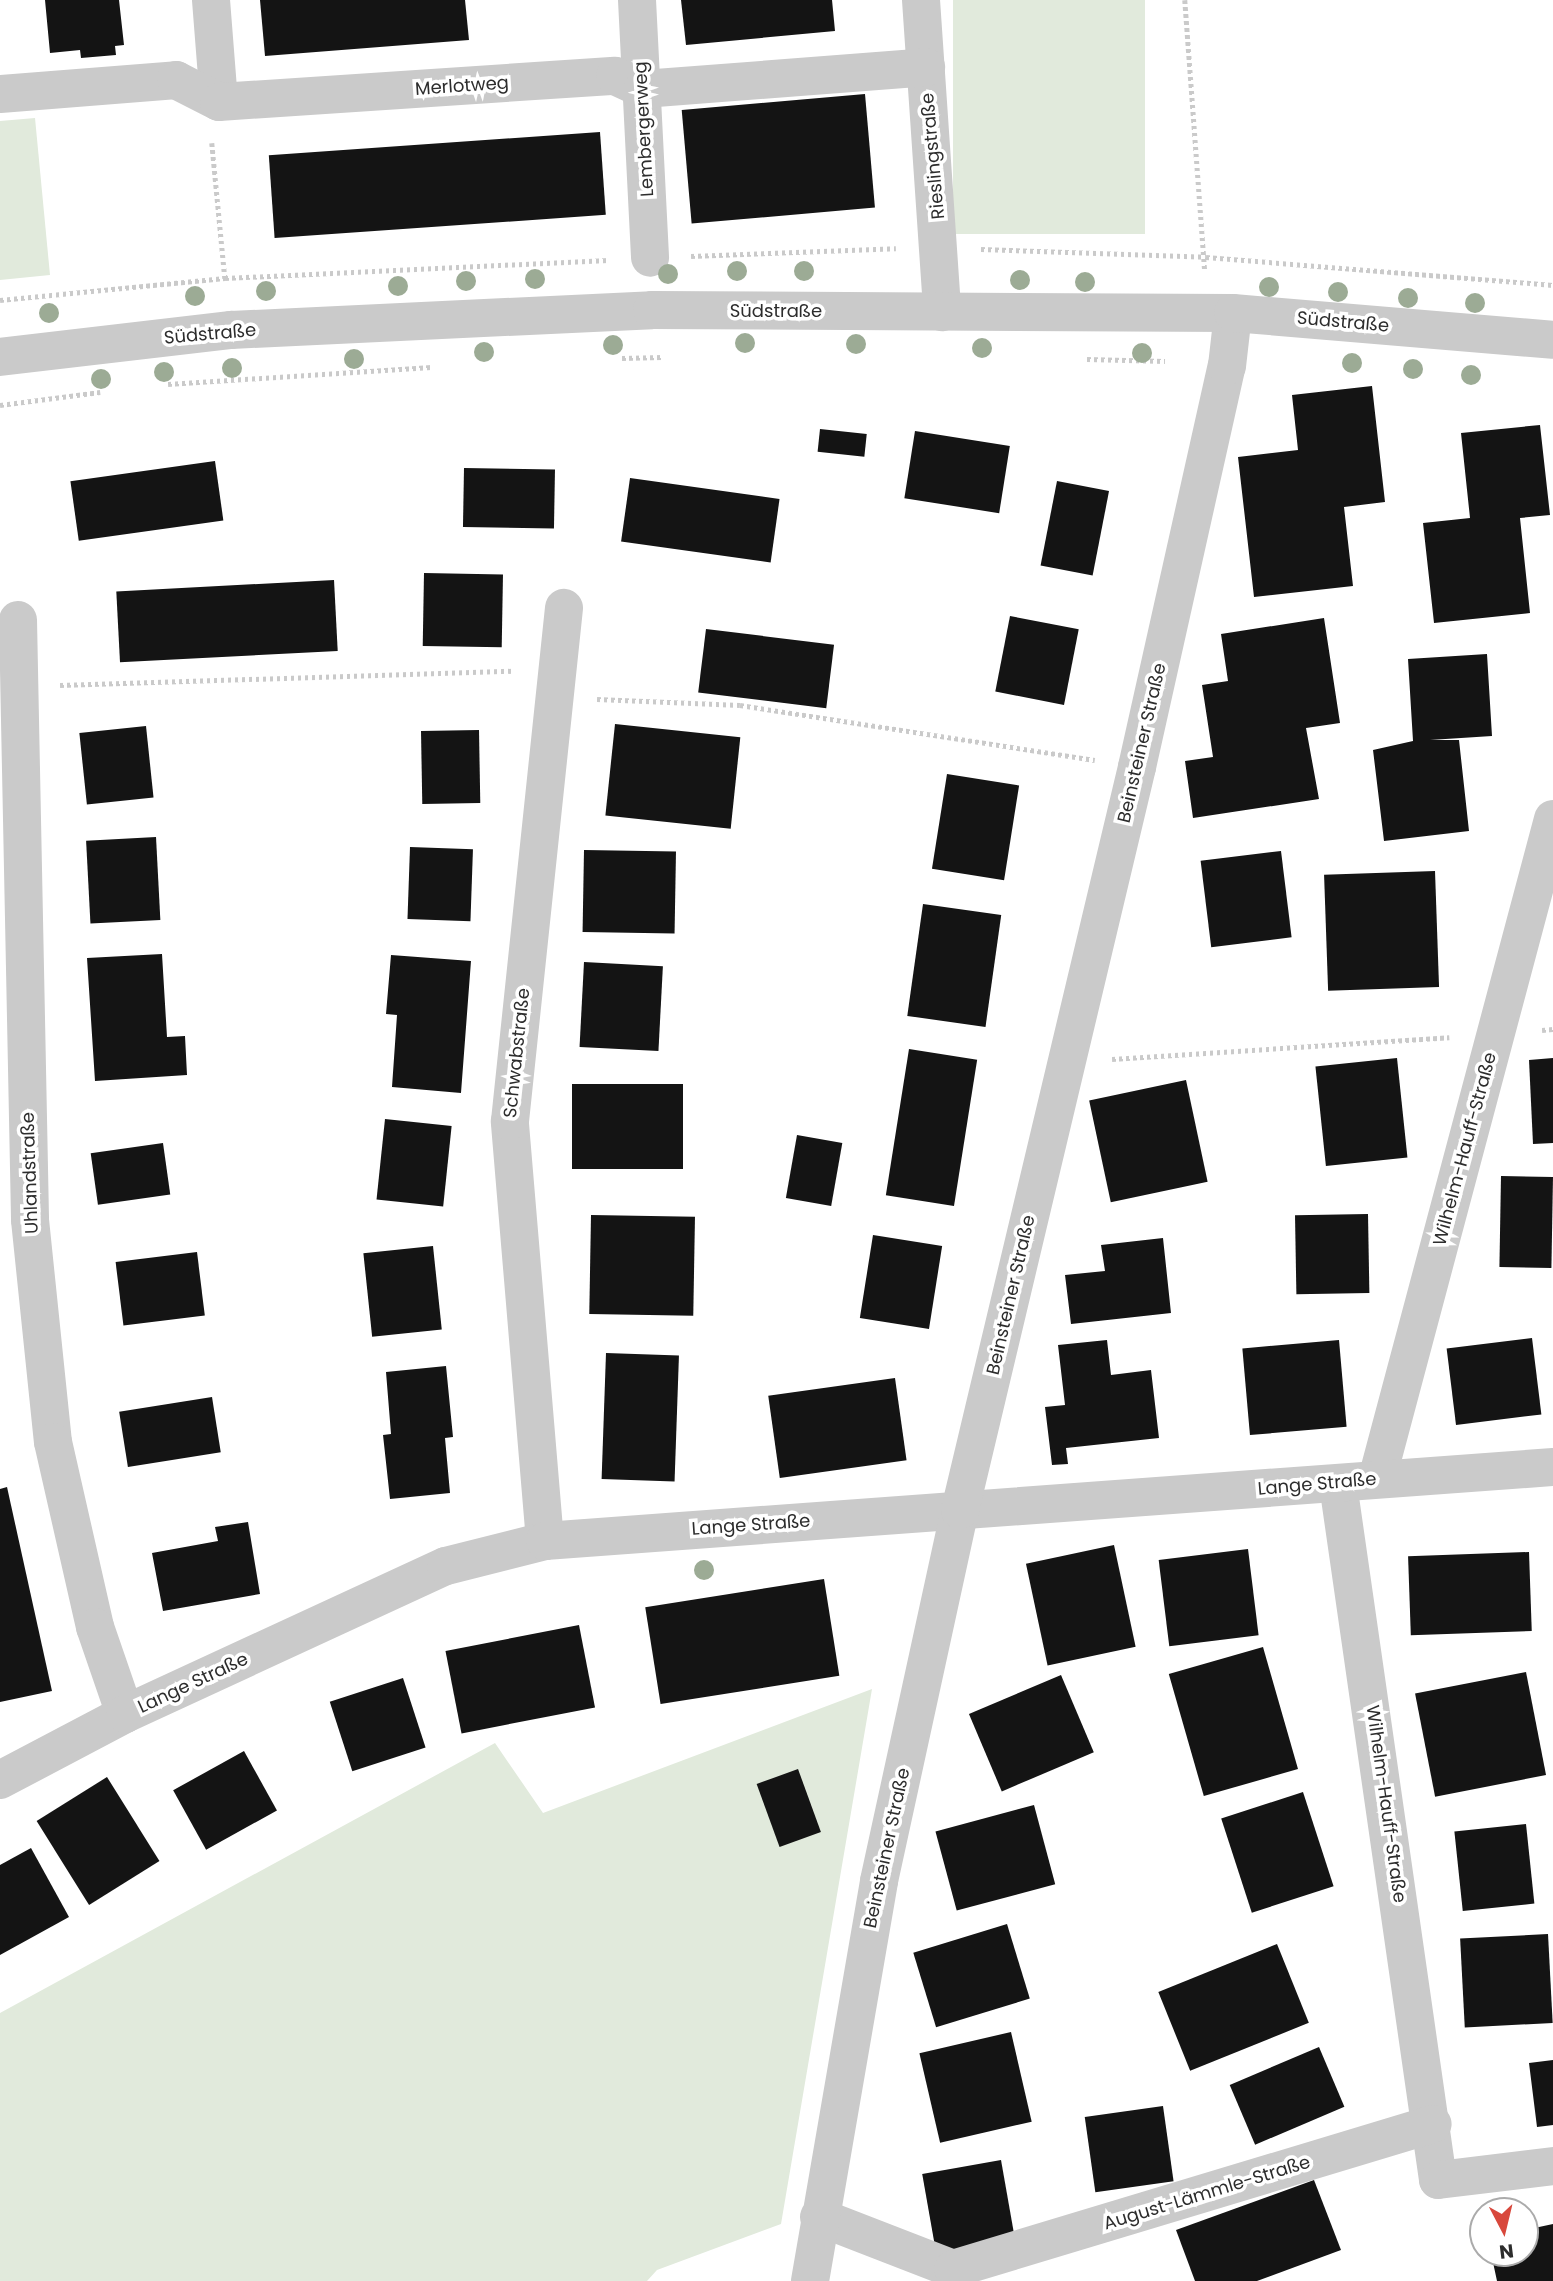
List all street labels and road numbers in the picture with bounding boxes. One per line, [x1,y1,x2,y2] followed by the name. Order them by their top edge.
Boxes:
[630,61,658,197] street label: Lembergerweg
[414,72,510,100] street label: Merlotweg
[917,92,949,220] street label: Rieslingstraße
[730,300,822,322] street label: Südstraße
[1296,307,1390,337] street label: Südstraße
[163,319,257,349] street label: Südstraße
[1113,661,1171,825] street label: Beinsteiner Straße
[499,987,535,1119] street label: Schwabstraße
[1429,1050,1501,1248] street label: Wilhelm-Hauff-Straße
[17,1112,43,1234] street label: Uhlandstraße
[982,1213,1040,1377] street label: Beinsteiner Straße
[1257,1468,1377,1500] street label: Lange Straße
[691,1510,811,1540] street label: Lange Straße
[135,1648,251,1718] street label: Lange Straße
[1361,1704,1411,1904] street label: Wilhelm-Hauff-Straße
[859,1766,915,1930] street label: Beinsteiner Straße
[1101,2151,1313,2235] street label: August-Lämmle-Straße

